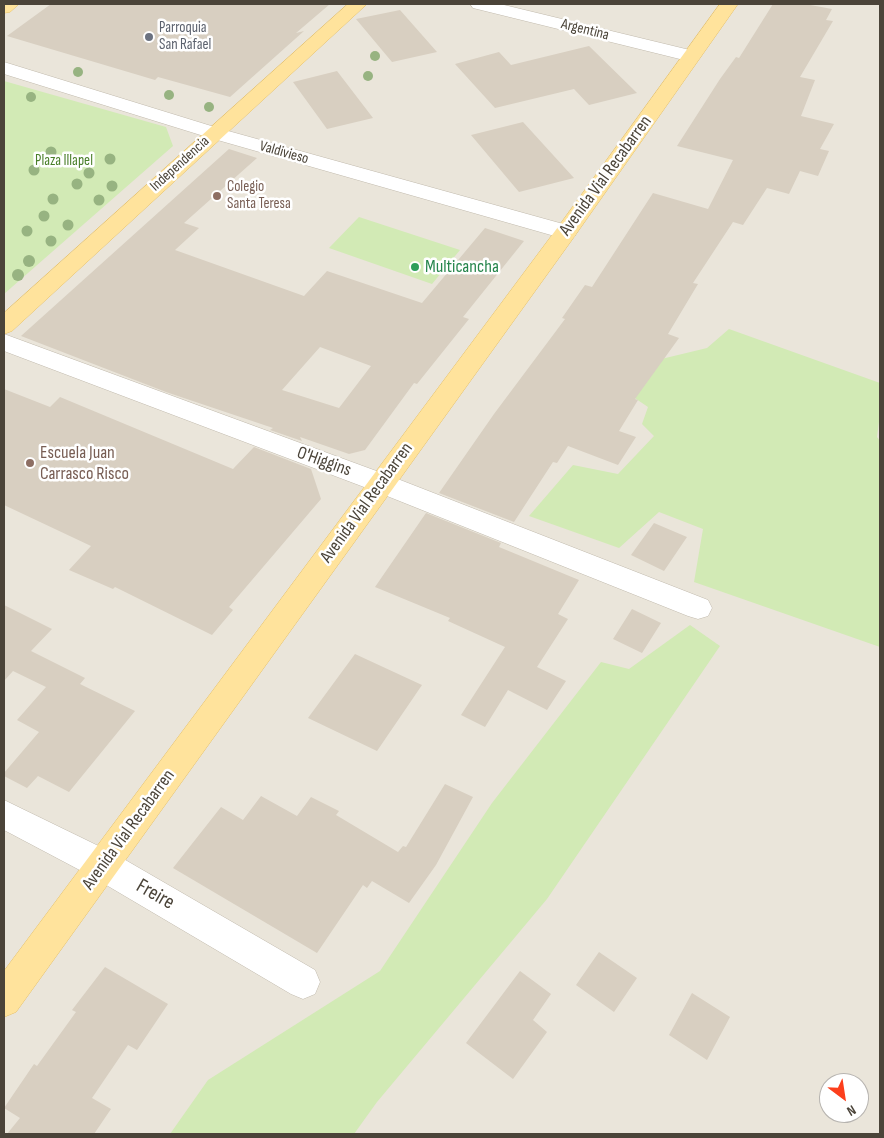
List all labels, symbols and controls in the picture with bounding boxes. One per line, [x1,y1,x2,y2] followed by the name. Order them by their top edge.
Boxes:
[559,15,611,45] street label: Argentina
[159,19,211,54] place label: Parroquia San Rafael
[143,31,155,43] marker: Parroquia San Rafael
[555,112,657,240] street label: Avenida Vial Recabarren
[147,133,213,195] street label: Independencia
[257,137,311,169] street label: Valdivieso
[35,152,93,170] park label: Plaza Illapel
[227,178,291,213] place label: Colegio Santa Teresa
[211,190,223,202] marker: Colegio Santa Teresa
[425,256,499,278] place label: Multicancha
[409,261,421,273] marker: Multicancha
[316,439,418,567] street label: Avenida Vial Recabarren
[40,442,129,484] place label: Escuela Juan Carrasco Risco
[294,442,354,482] street label: O'Higgins
[24,457,36,469] marker: Escuela Juan Carrasco Risco
[78,766,180,894] street label: Avenida Vial Recabarren
[131,874,179,916] street label: Freire
[819,1073,869,1123] north arrow
[844,1101,859,1120] text: N

